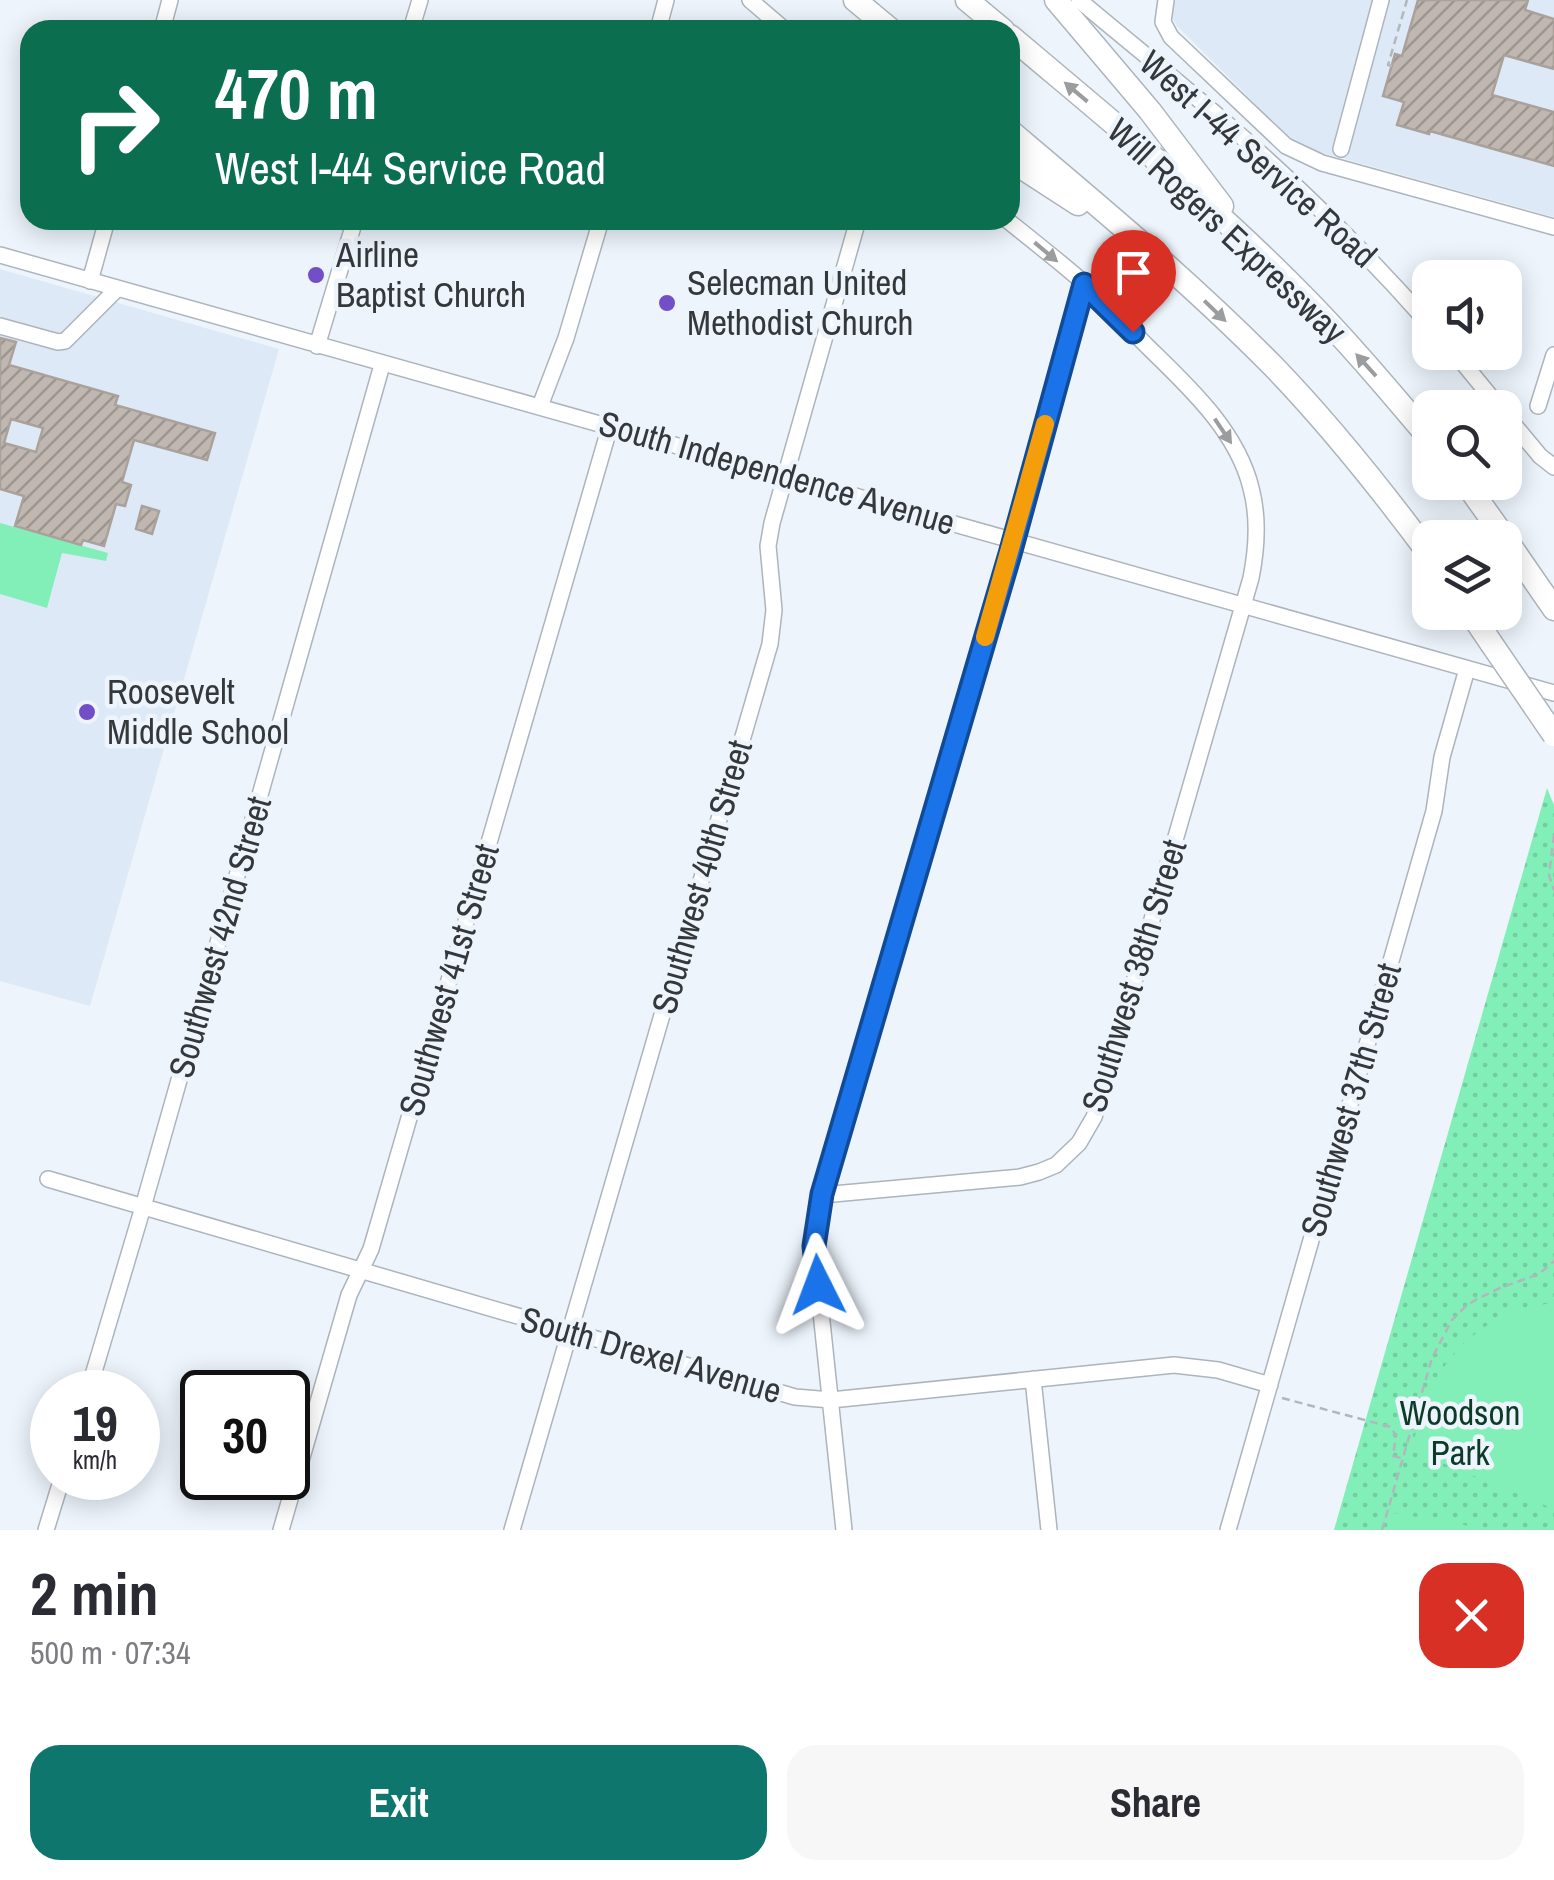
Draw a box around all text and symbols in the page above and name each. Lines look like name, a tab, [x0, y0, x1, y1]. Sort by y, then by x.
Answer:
street label: West I-44 Service Road	[1130, 39, 1387, 278]
text: 470 m	[215, 47, 378, 141]
icon: right	[50, 60, 180, 190]
one-way arrow	[1063, 81, 1088, 103]
street label: Will Rogers Expressway	[1098, 107, 1358, 354]
text: West I-44 Service Road	[215, 137, 606, 198]
pin	[1091, 230, 1176, 333]
place label: Airline Baptist Church	[335, 231, 526, 318]
one-way arrow	[1033, 241, 1058, 262]
icon: arrive	[1106, 245, 1161, 300]
place label: Selecman United Methodist Church	[687, 259, 914, 346]
map controls	[1412, 260, 1522, 630]
button: sound	[1412, 260, 1522, 370]
marker: Airline Baptist Church	[305, 264, 327, 286]
marker: Selecman United Methodist Church	[656, 292, 678, 314]
one-way arrow	[1202, 299, 1226, 322]
one-way arrow	[1356, 353, 1378, 378]
button: search	[1412, 390, 1522, 500]
street label: South Independence Avenue	[594, 399, 961, 546]
one-way arrow	[1213, 417, 1232, 444]
button: layers	[1412, 520, 1522, 630]
place label: Roosevelt Middle School	[107, 668, 289, 755]
marker: Roosevelt Middle School	[76, 701, 98, 723]
street label: Southwest 40th Street	[640, 735, 763, 1019]
street label: Southwest 42nd Street	[157, 791, 282, 1083]
street label: Southwest 38th Street	[1070, 834, 1197, 1118]
street label: Southwest 41st Street	[387, 838, 510, 1121]
street label: Southwest 37th Street	[1289, 958, 1412, 1242]
position arrow	[766, 1233, 870, 1337]
street label: South Drexel Avenue	[515, 1295, 787, 1414]
speed limit sign: 30	[180, 1370, 310, 1500]
text: 19	[72, 1389, 118, 1457]
park label: Woodson Park	[1400, 1389, 1520, 1476]
text: km/h	[73, 1443, 117, 1477]
text: 2 min	[30, 1553, 159, 1634]
button: close	[1419, 1563, 1524, 1668]
text: 500 m · 07:34	[30, 1631, 190, 1674]
button: Exit	[30, 1745, 767, 1860]
button: Share	[787, 1745, 1524, 1860]

